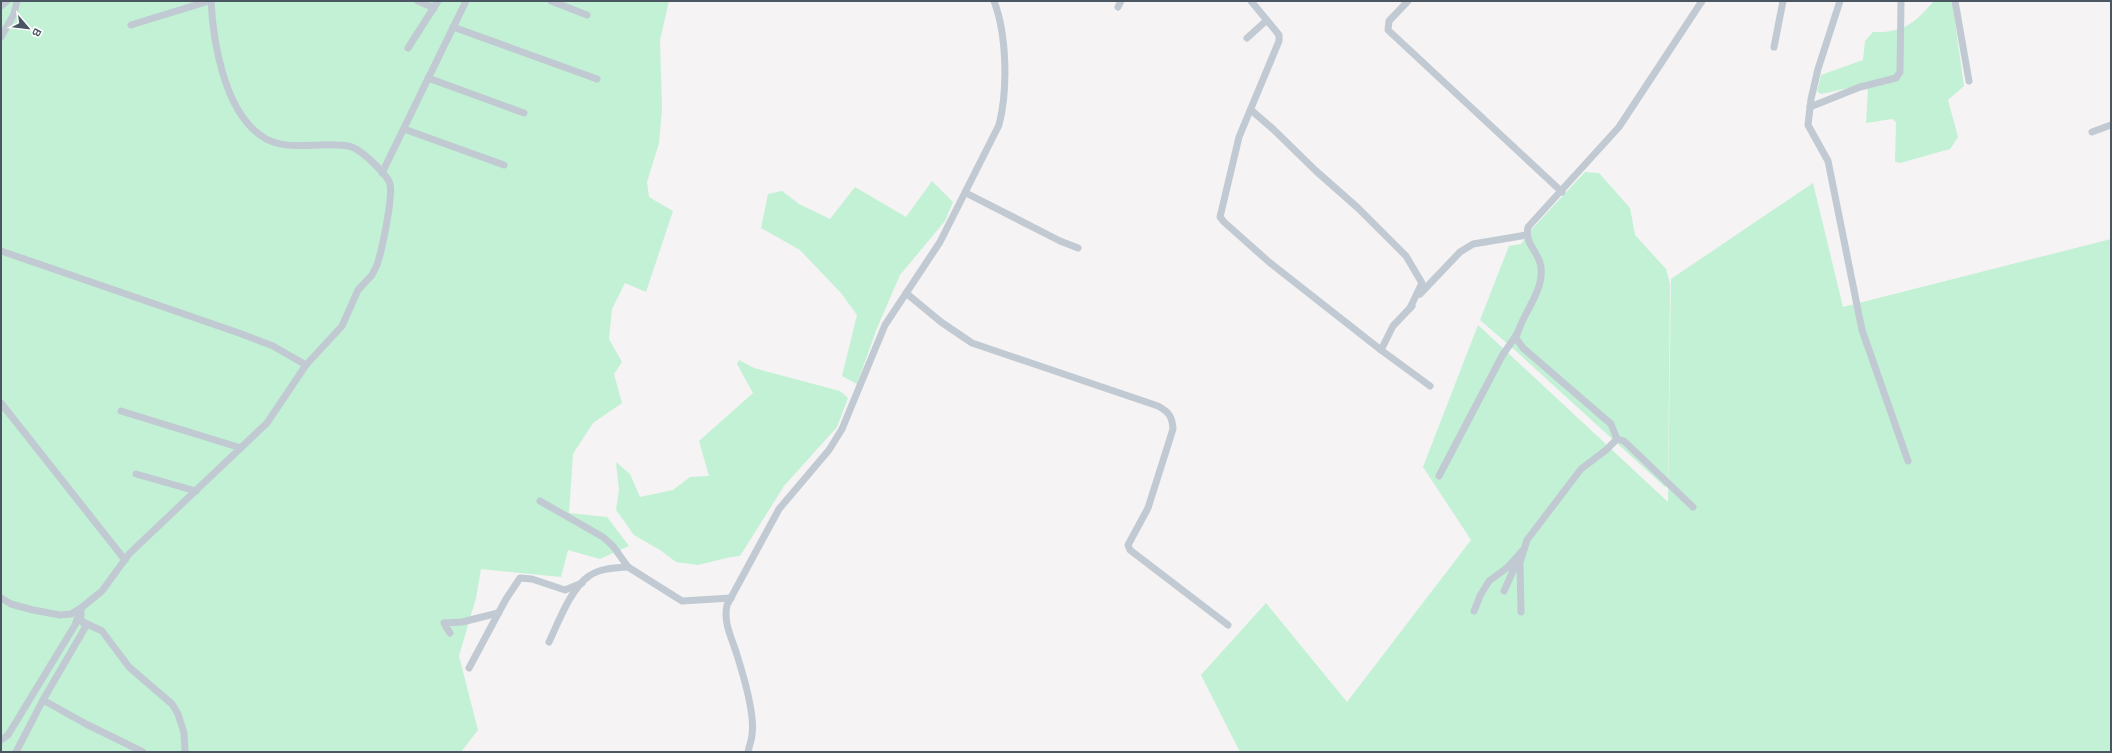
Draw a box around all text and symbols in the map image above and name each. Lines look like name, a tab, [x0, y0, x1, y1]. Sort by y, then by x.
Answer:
north arrow	[8, 8, 48, 48]
text: B	[30, 26, 44, 39]

